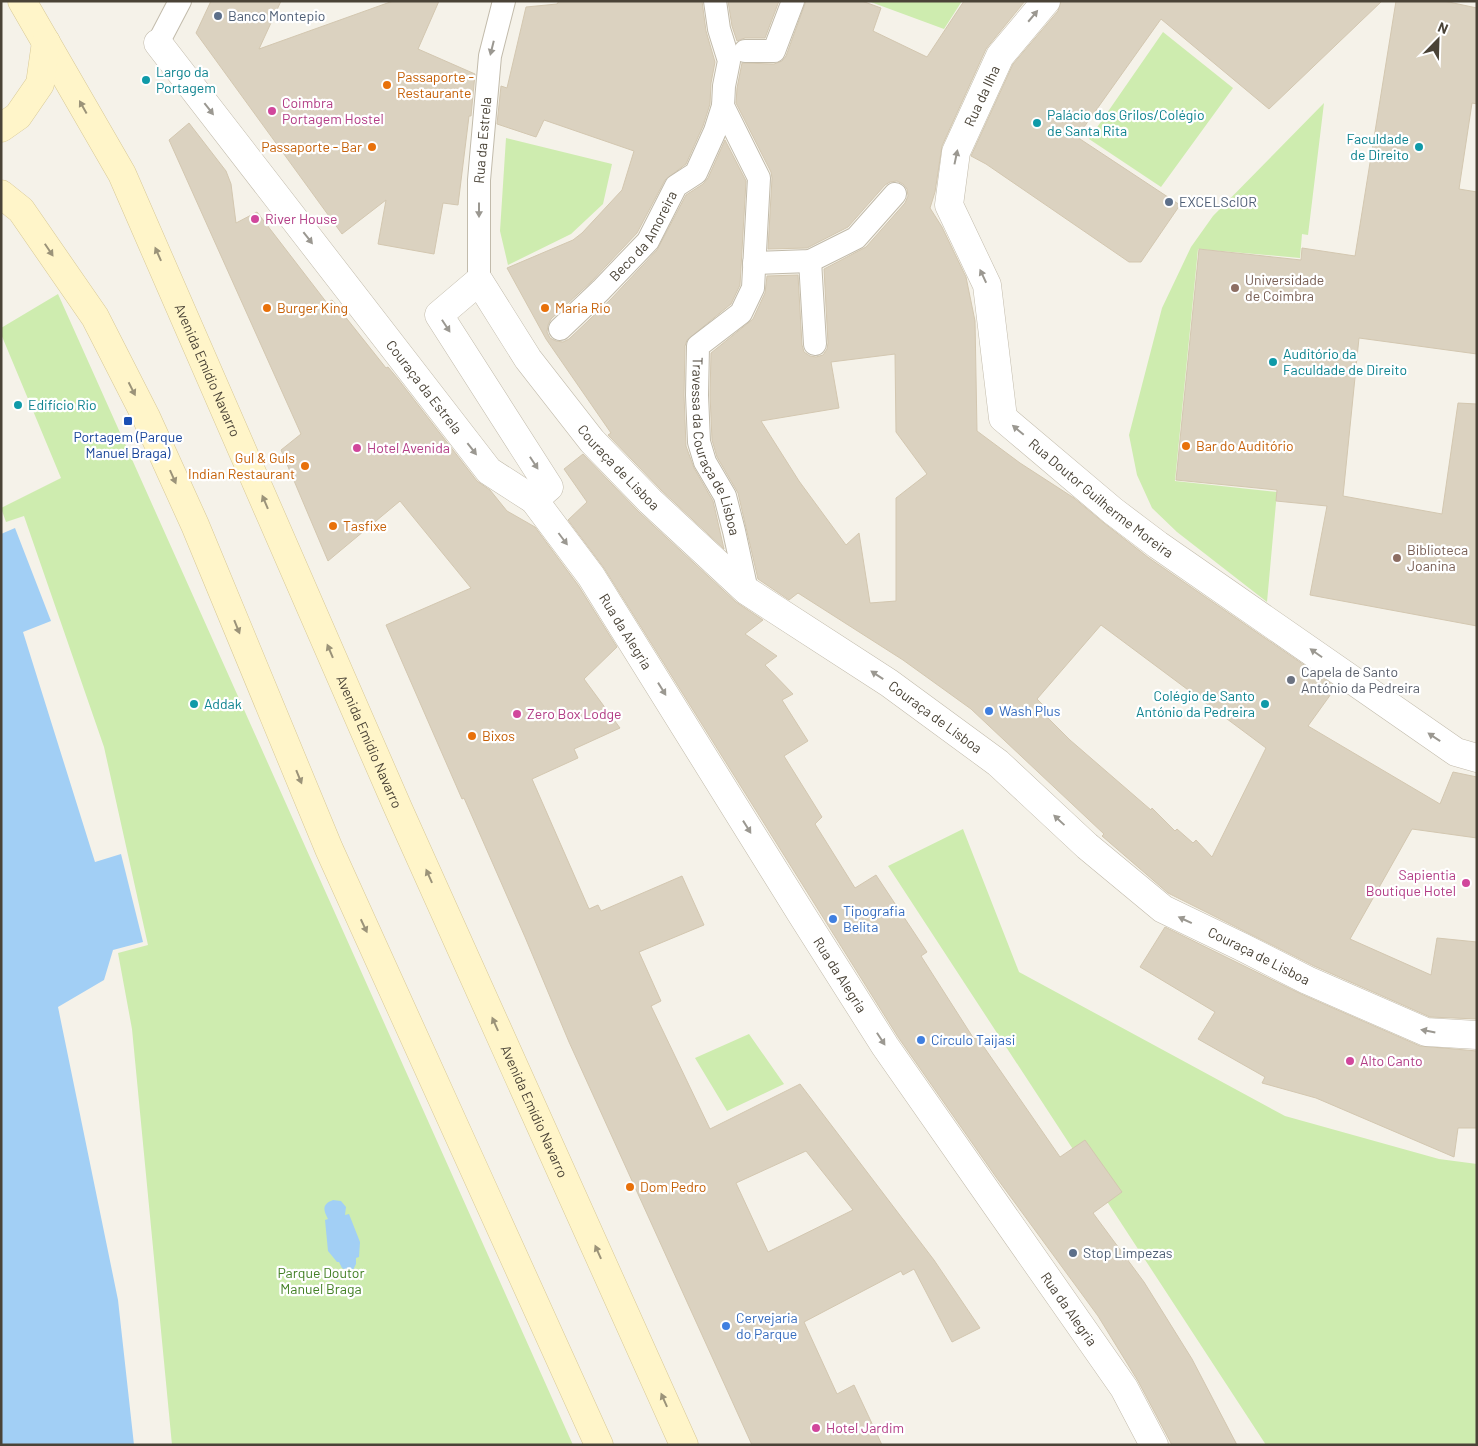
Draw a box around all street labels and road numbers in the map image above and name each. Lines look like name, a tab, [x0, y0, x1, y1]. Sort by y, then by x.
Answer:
street label: Rua da Ilha	[960, 63, 1003, 129]
street label: Rua da Estrela	[470, 96, 494, 184]
street label: Beco da Amoreira	[605, 188, 680, 284]
street label: Avenida Emídio Navarro	[172, 301, 244, 439]
street label: Couraça da Estrela	[383, 337, 466, 437]
street label: Travessa da Couraça de Lisboa	[689, 357, 744, 537]
street label: Couraça de Lisboa	[574, 421, 663, 513]
street label: Rua Doutor Guilherme Moreira	[1025, 435, 1177, 561]
street label: Rua da Alegria	[596, 590, 656, 672]
street label: Avenida Emídio Navarro	[333, 672, 406, 811]
street label: Couraça de Lisboa	[886, 677, 986, 756]
street label: Couraça de Lisboa	[1205, 923, 1313, 988]
street label: Rua da Alegria	[810, 934, 871, 1016]
street label: Avenida Emídio Navarro	[498, 1042, 572, 1180]
street label: Rua da Alegria	[1038, 1269, 1101, 1349]

